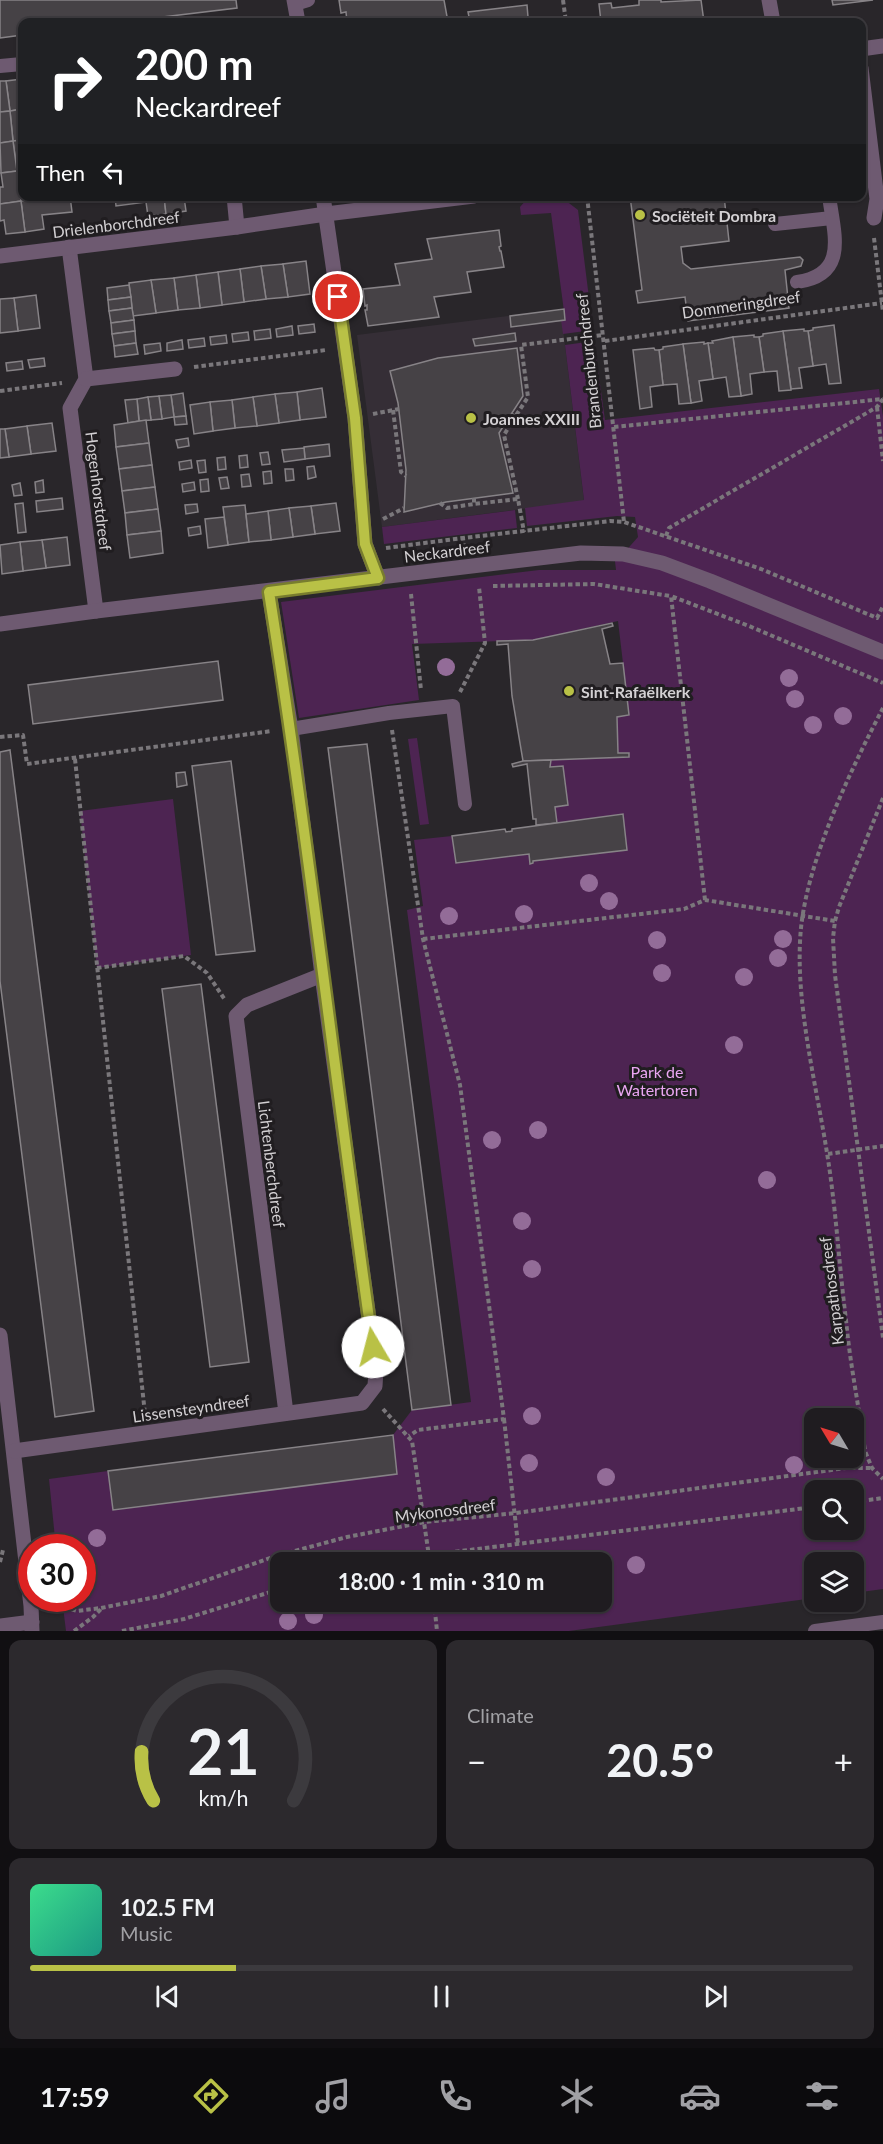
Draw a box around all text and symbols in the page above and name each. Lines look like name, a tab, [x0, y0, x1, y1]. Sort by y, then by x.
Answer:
text: 200 m	[135, 39, 253, 89]
icon: right	[36, 42, 114, 120]
text: Neckardreef	[135, 90, 281, 123]
icon: left	[97, 156, 130, 189]
text: Then	[36, 159, 85, 186]
place label: Sociëteit Dombra	[652, 206, 776, 225]
street label: Drielenborchdreef	[51, 207, 181, 241]
marker: Sociëteit Dombra	[633, 208, 647, 222]
pin	[312, 271, 363, 322]
icon: arrive	[321, 280, 354, 313]
street label: Dommeringdreef	[680, 286, 802, 322]
street label: Brandenburchdreef	[571, 292, 605, 430]
place label: Joannes XXIII	[483, 409, 580, 428]
marker: Joannes XXIII	[464, 411, 478, 425]
street label: Hogenhorstdreef	[82, 430, 116, 552]
street label: Neckardreef	[403, 536, 491, 566]
place label: Sint-Rafaëlkerk	[581, 682, 691, 701]
marker: Sint-Rafaëlkerk	[562, 684, 576, 698]
park label: Park de Watertoren	[616, 1062, 698, 1099]
street label: Lichtenberchdreef	[255, 1099, 289, 1229]
street label: Karpathosdreef	[815, 1236, 847, 1346]
position arrow	[341, 1315, 405, 1379]
street label: Lissensteyndreef	[131, 1390, 251, 1426]
north arrow	[804, 1408, 864, 1468]
map controls	[804, 1408, 864, 1612]
button: search	[804, 1480, 864, 1540]
street label: Mykonosdreef	[393, 1494, 497, 1526]
speed limit sign: 30	[18, 1534, 96, 1612]
button: layers	[804, 1552, 864, 1612]
text: 18:00 · 1 min · 310 m	[338, 1568, 544, 1595]
text: Climate	[467, 1703, 534, 1727]
text: 21	[187, 1713, 259, 1788]
text: 20.5°	[606, 1733, 714, 1787]
text: −	[467, 1741, 486, 1781]
text: +	[834, 1741, 853, 1781]
text: km/h	[198, 1786, 248, 1812]
text: 102.5 FM	[120, 1894, 215, 1921]
text: Music	[120, 1921, 173, 1945]
icon: previous	[151, 1980, 184, 2013]
icon: pause	[425, 1980, 458, 2013]
icon: next	[699, 1980, 732, 2013]
icon: directions	[190, 2075, 232, 2117]
icon: music	[312, 2075, 354, 2117]
icon: phone	[434, 2075, 476, 2117]
icon: climate	[556, 2075, 598, 2117]
icon: car	[679, 2075, 721, 2117]
icon: filters	[801, 2075, 843, 2117]
text: 17:59	[40, 2080, 110, 2113]

